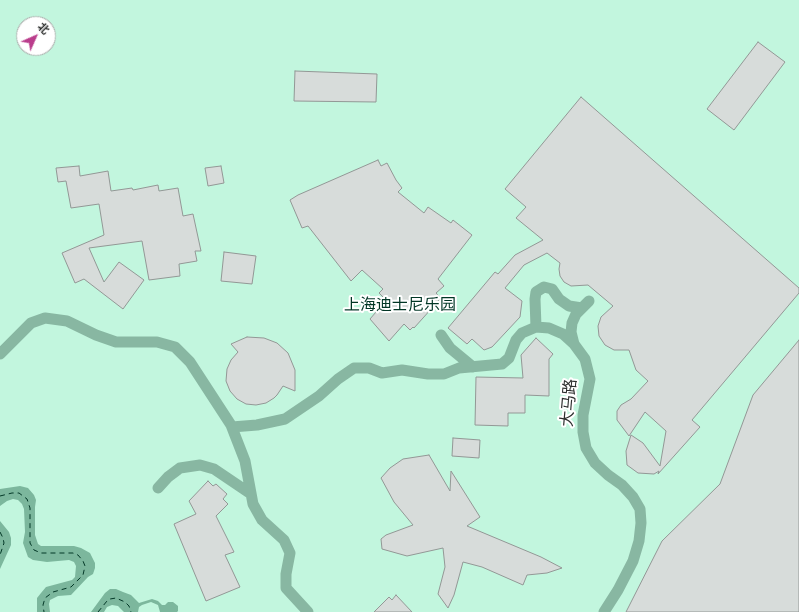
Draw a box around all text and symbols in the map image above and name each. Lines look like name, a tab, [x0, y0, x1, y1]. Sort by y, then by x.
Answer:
north arrow	[16, 16, 56, 56]
text: 北	[34, 19, 53, 38]
park label: 上海迪士尼乐园	[344, 296, 456, 316]
street label: 大马路	[558, 378, 582, 428]

